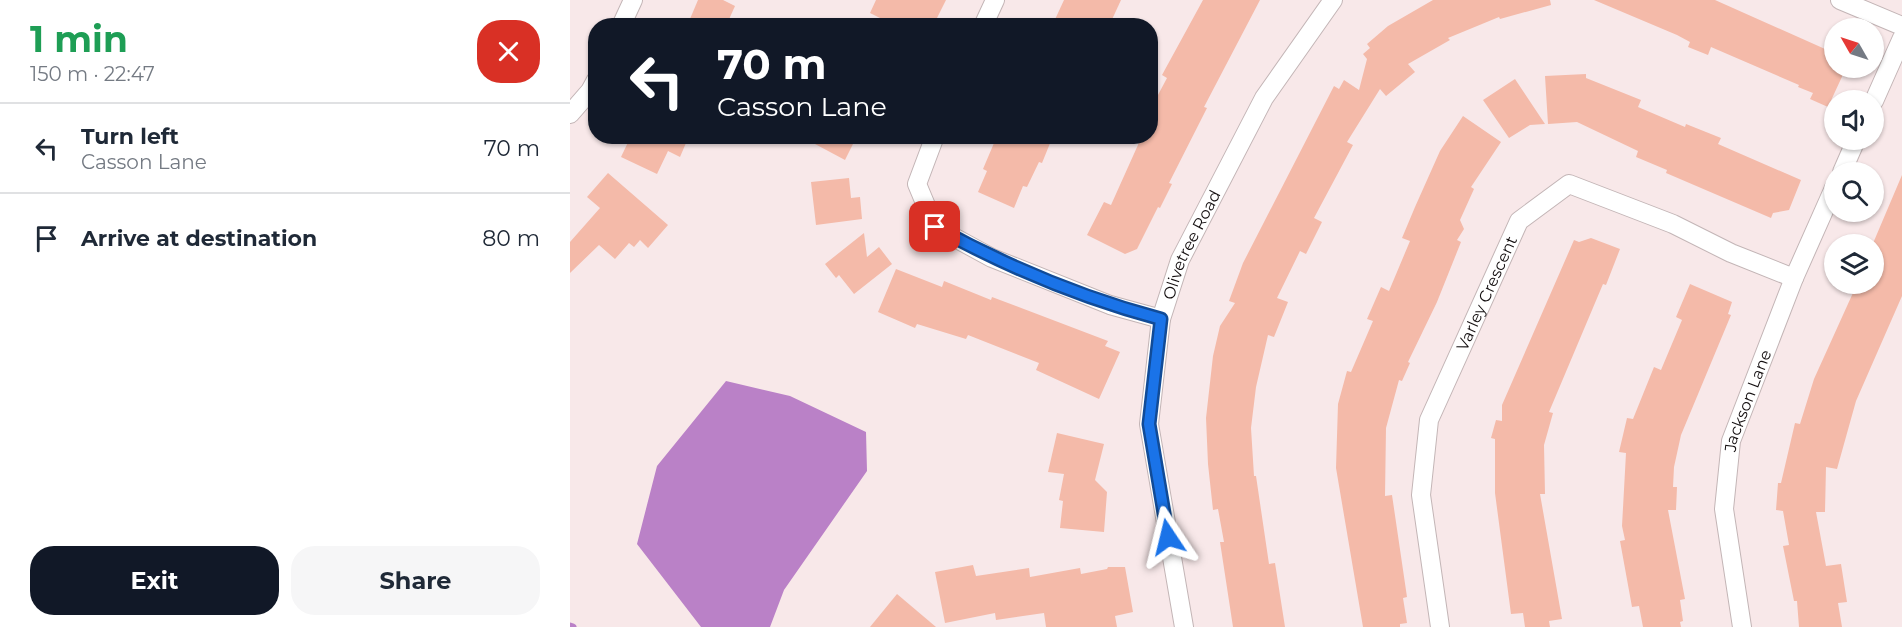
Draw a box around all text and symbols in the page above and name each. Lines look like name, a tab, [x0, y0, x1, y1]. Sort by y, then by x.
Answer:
text: 1 min	[30, 17, 128, 61]
north arrow	[1824, 18, 1884, 78]
map controls	[1824, 18, 1884, 294]
button: close	[477, 20, 540, 83]
text: 70 m	[717, 38, 827, 90]
icon: left	[618, 42, 696, 120]
text: 150 m · 22:47	[30, 62, 155, 86]
text: Casson Lane	[717, 90, 887, 123]
button: sound	[1824, 90, 1884, 150]
text: Turn left	[81, 123, 179, 150]
icon: left	[30, 132, 63, 165]
text: 70 m	[484, 135, 540, 162]
text: Casson Lane	[81, 150, 207, 174]
button: search	[1824, 162, 1884, 222]
street label: Olivetree Road	[1159, 187, 1225, 302]
pin	[909, 201, 960, 252]
icon: arrive	[918, 210, 951, 243]
icon: arrive	[30, 222, 63, 255]
text: Arrive at destination	[81, 225, 317, 252]
text: 80 m	[482, 225, 540, 252]
street label: Varley Crescent	[1453, 233, 1521, 354]
button: layers	[1824, 234, 1884, 294]
street label: Jackson Lane	[1721, 347, 1775, 454]
position arrow	[1136, 505, 1200, 569]
button: Exit	[30, 546, 279, 615]
button: Share	[291, 546, 540, 615]

